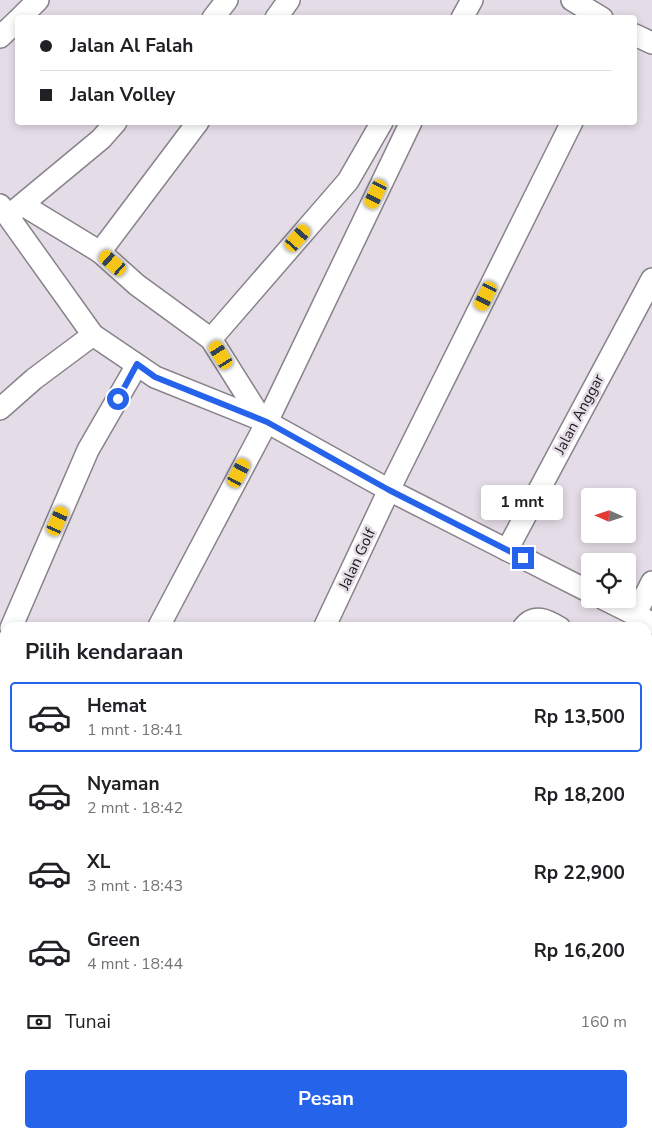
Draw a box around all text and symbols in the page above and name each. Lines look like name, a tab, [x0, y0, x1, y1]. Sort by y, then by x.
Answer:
text: Jalan Al Falah	[70, 33, 193, 59]
text: Jalan Volley	[70, 82, 175, 108]
car	[362, 177, 389, 211]
car	[282, 222, 313, 254]
car	[96, 247, 129, 279]
car	[472, 279, 499, 313]
car	[206, 338, 235, 372]
street label: Jalan Anggar	[549, 370, 609, 458]
route start	[107, 388, 129, 410]
car	[225, 456, 252, 490]
callout: 1 mnt	[482, 486, 564, 520]
north arrow	[581, 488, 636, 542]
map controls	[581, 488, 636, 608]
text: 1 mnt	[500, 491, 544, 513]
car	[45, 504, 70, 538]
street label: Jalan Golf	[334, 524, 380, 594]
route end	[512, 547, 534, 569]
button: locate	[581, 553, 636, 608]
text: Pilih kendaraan	[25, 637, 183, 667]
text: Hemat	[87, 693, 146, 719]
icon: car	[27, 695, 72, 740]
text: Rp 13,500	[534, 704, 625, 730]
text: 1 mnt · 18:41	[87, 719, 183, 741]
text: Nyaman	[87, 771, 160, 797]
icon: car	[27, 773, 72, 818]
text: Rp 18,200	[534, 782, 625, 808]
text: 2 mnt · 18:42	[87, 797, 183, 819]
text: XL	[87, 849, 110, 875]
icon: car	[27, 851, 72, 896]
text: Rp 22,900	[534, 860, 625, 886]
text: 3 mnt · 18:43	[87, 875, 183, 897]
text: Green	[87, 927, 140, 953]
icon: car	[27, 929, 72, 974]
text: Rp 16,200	[534, 938, 625, 964]
text: 4 mnt · 18:44	[87, 953, 183, 975]
icon: cash	[25, 1008, 53, 1036]
text: Tunai	[65, 1009, 111, 1035]
text: 160 m	[580, 1011, 627, 1033]
button: Pesan	[25, 1070, 627, 1128]

